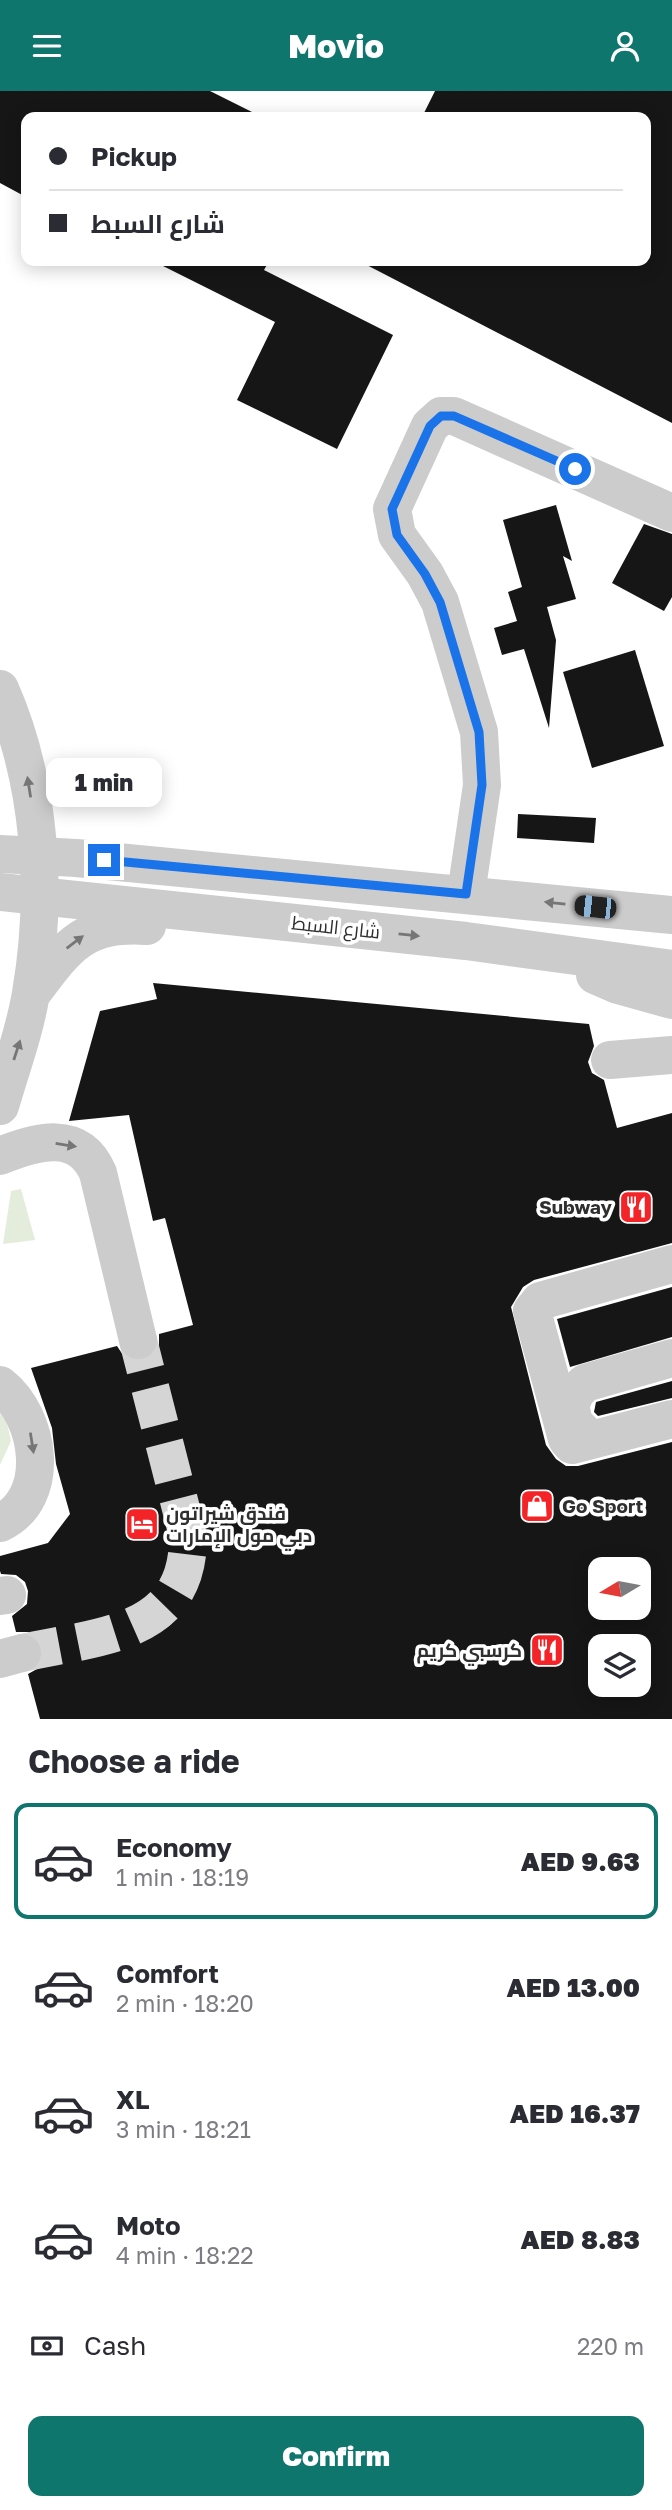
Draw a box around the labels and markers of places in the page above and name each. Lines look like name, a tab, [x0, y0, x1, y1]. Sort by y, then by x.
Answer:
restaurant icon: Subway	[617, 1188, 655, 1226]
place label: Subway	[539, 1195, 613, 1218]
shop icon: Go Sport	[518, 1487, 556, 1525]
place label: Go Sport	[562, 1494, 644, 1517]
place label: فندق شيراتون دبي مول الإمارات	[166, 1501, 312, 1551]
hotel icon: فندق شيراتون دبي مول الإمارات	[123, 1505, 161, 1543]
restaurant icon: كرسبي كريم	[528, 1631, 566, 1669]
place label: كرسبي كريم	[417, 1638, 522, 1666]

